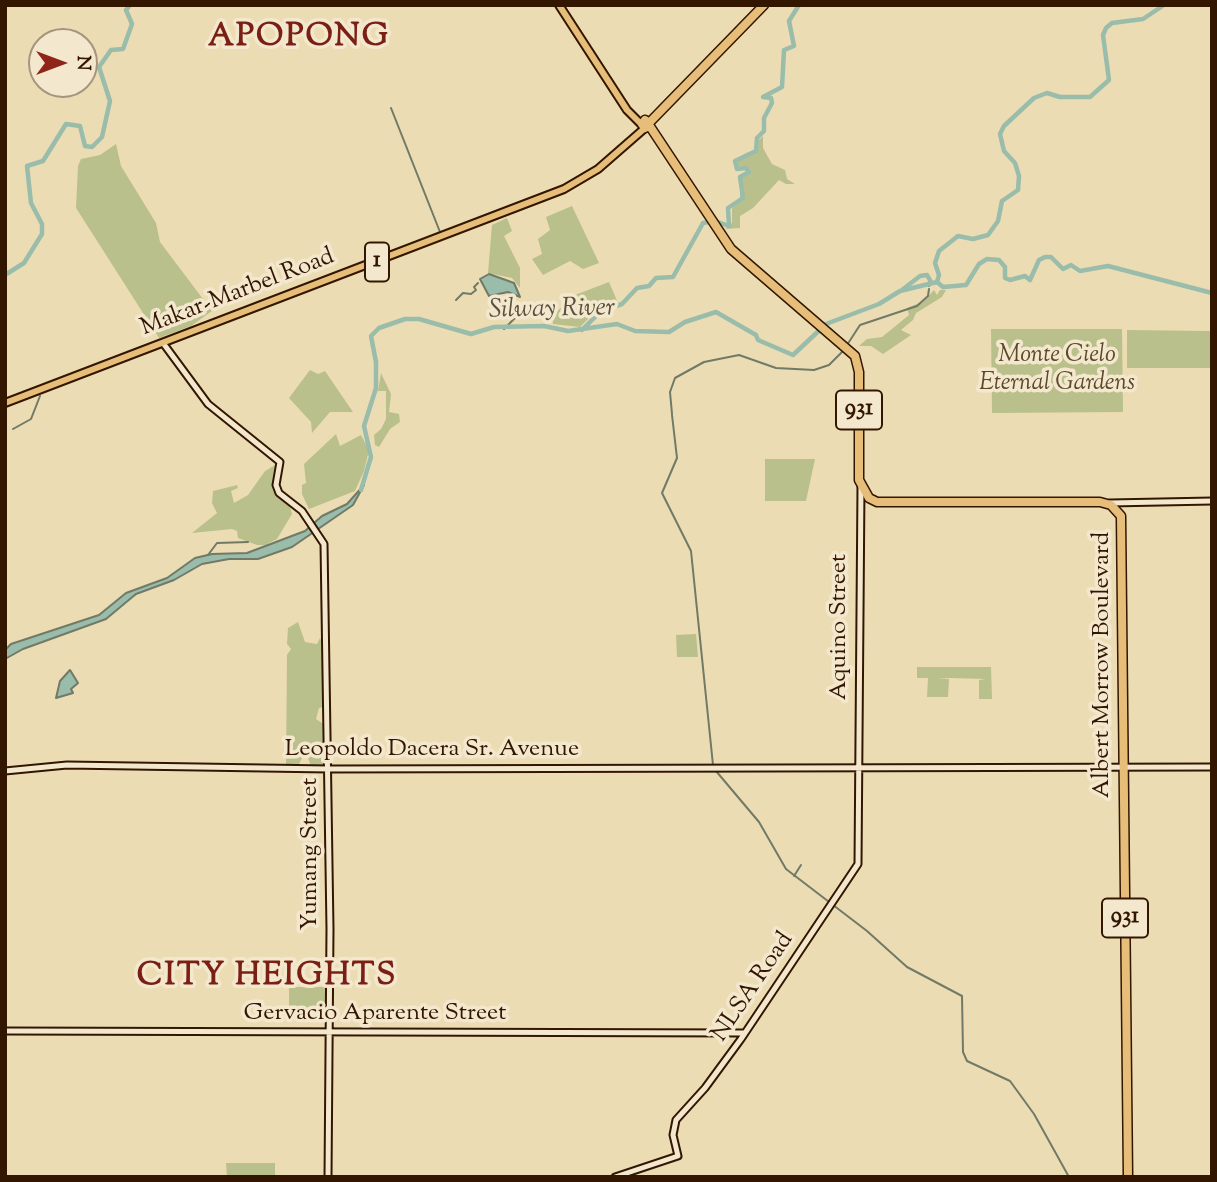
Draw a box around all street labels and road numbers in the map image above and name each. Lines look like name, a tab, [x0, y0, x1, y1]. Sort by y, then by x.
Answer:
road number: 1	[365, 243, 389, 282]
street label: Makar-Marbel Road	[137, 244, 339, 344]
road number: 931	[836, 390, 882, 430]
street label: Albert Morrow Boulevard	[1090, 532, 1118, 798]
street label: Aquino Street	[827, 554, 855, 700]
street label: Leopoldo Dacera Sr. Avenue	[285, 737, 579, 765]
street label: Yumang Street	[298, 778, 326, 930]
road number: 931	[1102, 898, 1148, 937]
street label: NLSA Road	[707, 928, 801, 1048]
street label: Gervacio Aparente Street	[244, 1001, 506, 1029]

